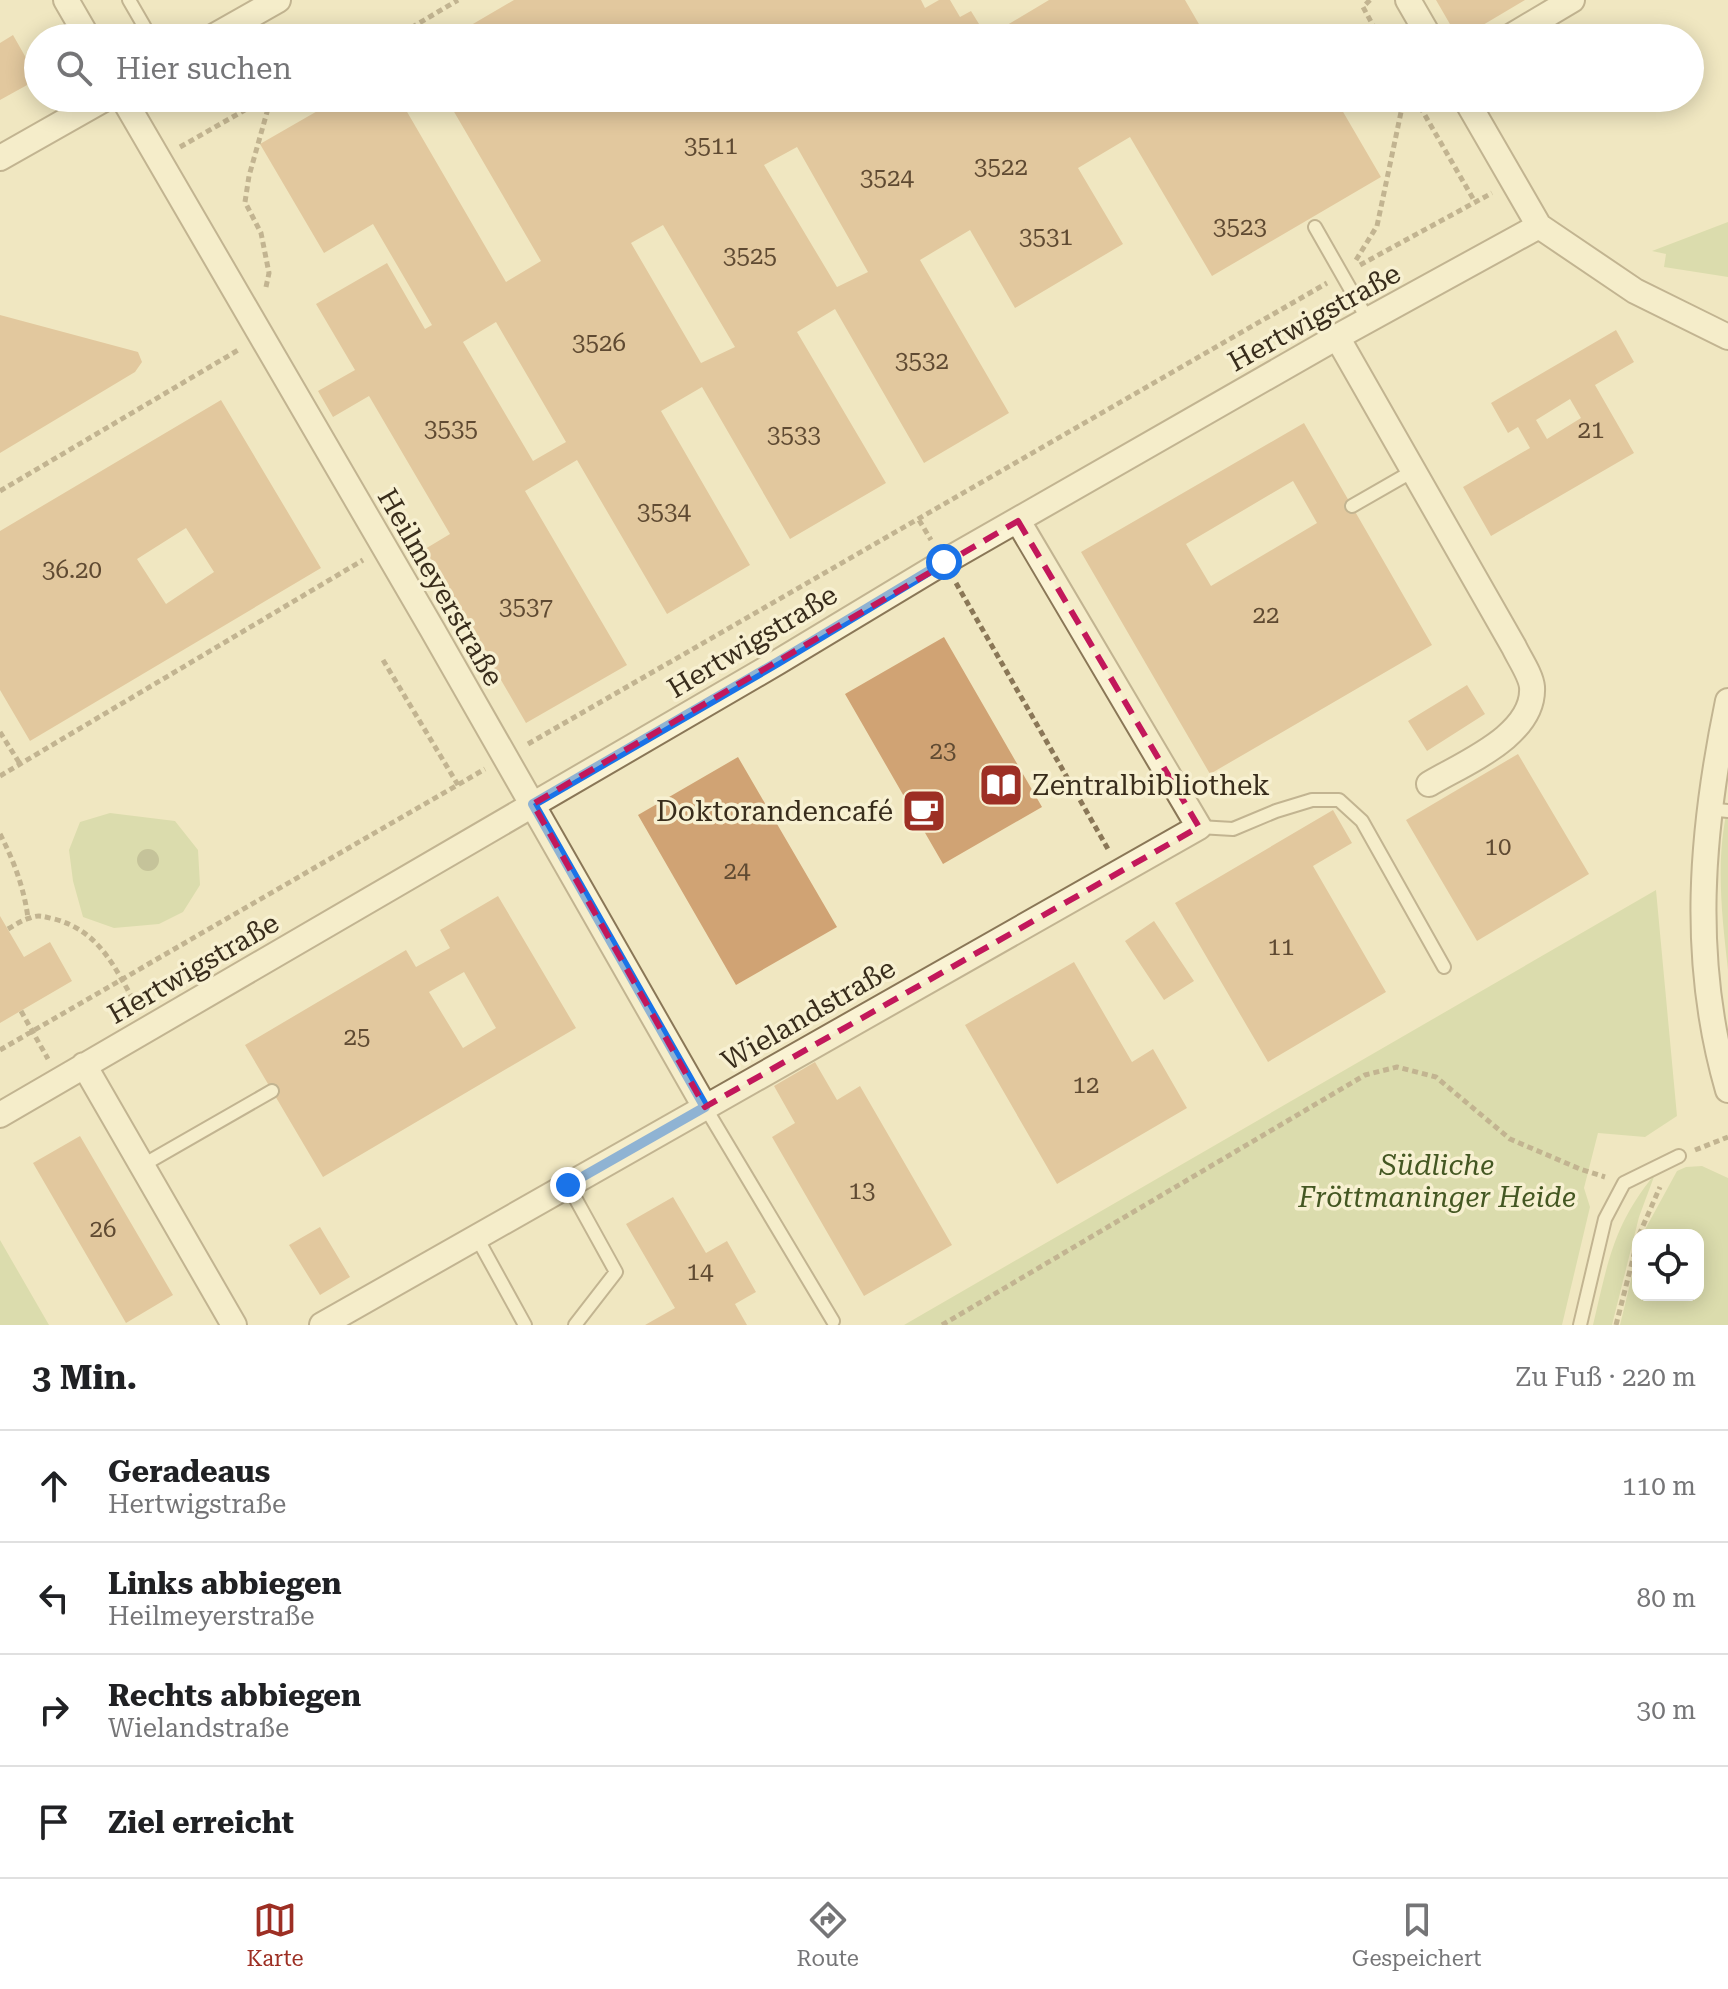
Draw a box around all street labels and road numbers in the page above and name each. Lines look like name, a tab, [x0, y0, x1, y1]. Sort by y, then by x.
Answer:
street label: Hertwigstraße	[1222, 256, 1406, 378]
street label: Heilmeyerstraße	[371, 483, 510, 692]
street label: Hertwigstraße	[662, 578, 843, 705]
street label: Hertwigstraße	[102, 906, 285, 1031]
street label: Wielandstraße	[715, 951, 901, 1078]

